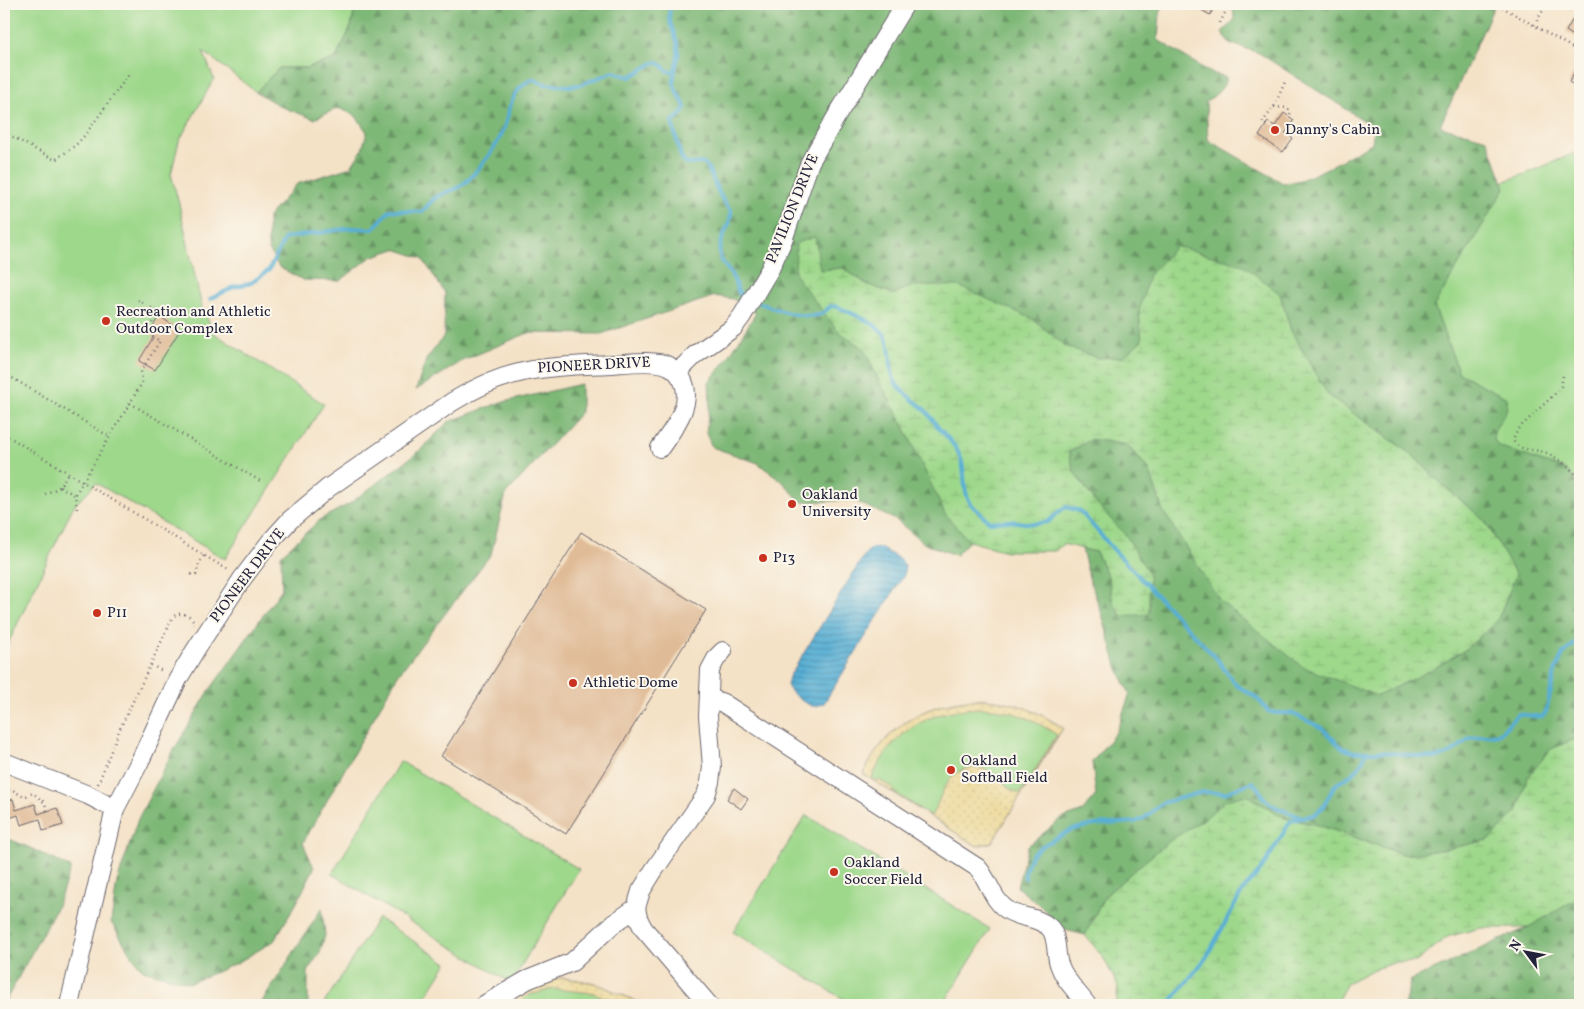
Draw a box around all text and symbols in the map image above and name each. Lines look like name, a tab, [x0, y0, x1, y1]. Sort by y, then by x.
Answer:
place label: Danny's Cabin	[1285, 120, 1380, 141]
marker: Danny's Cabin	[1269, 124, 1281, 136]
street label: PAVILION DRIVE	[761, 151, 825, 267]
place label: Recreation and Athletic Outdoor Complex	[116, 302, 271, 340]
marker: Recreation and Athletic Outdoor Complex	[100, 315, 112, 327]
street label: PIONEER DRIVE	[537, 353, 651, 379]
place label: Oakland University	[802, 485, 871, 523]
marker: Oakland University	[786, 498, 798, 510]
street label: PIONEER DRIVE	[206, 524, 290, 628]
place label: P13	[773, 548, 795, 569]
marker: P13	[757, 552, 769, 564]
place label: P11	[107, 603, 127, 624]
marker: P11	[91, 607, 103, 619]
place label: Athletic Dome	[583, 673, 678, 694]
marker: Athletic Dome	[567, 677, 579, 689]
place label: Oakland Softball Field	[961, 751, 1048, 789]
marker: Oakland Softball Field	[945, 764, 957, 776]
place label: Oakland Soccer Field	[844, 853, 923, 891]
marker: Oakland Soccer Field	[828, 866, 840, 878]
north arrow	[1502, 926, 1552, 976]
text: N	[1505, 937, 1527, 955]

